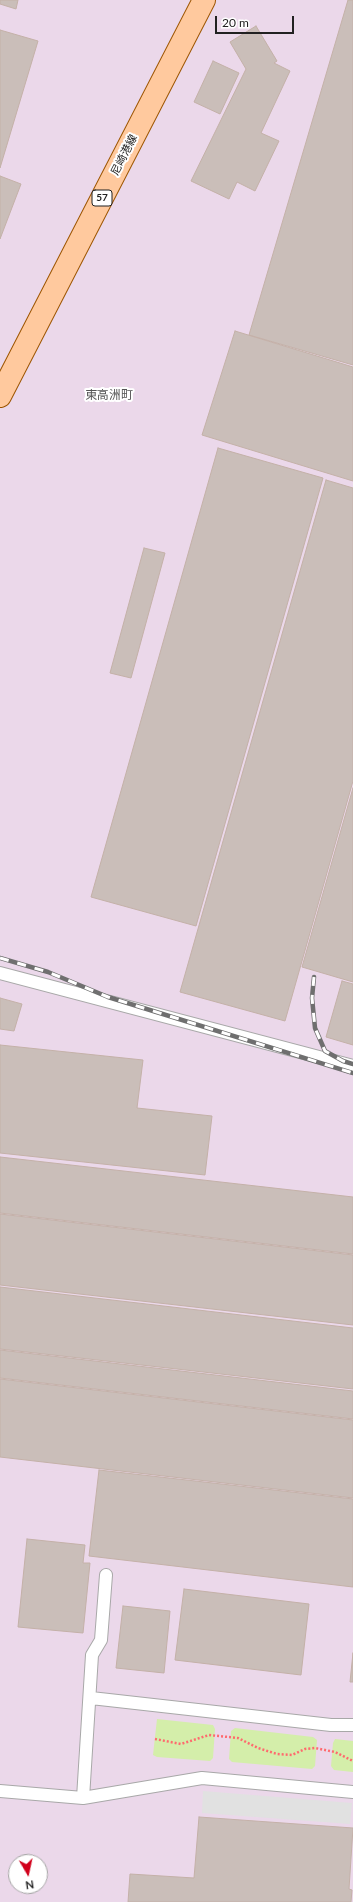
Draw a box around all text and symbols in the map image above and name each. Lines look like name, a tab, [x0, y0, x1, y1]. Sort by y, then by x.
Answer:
scale bar	[217, 8, 296, 34]
text: 20 m	[222, 15, 249, 30]
street label: 尼崎港線	[108, 132, 140, 178]
road number: 57	[92, 190, 112, 206]
district label: 東高洲町	[85, 388, 133, 402]
north arrow	[8, 1854, 48, 1894]
text: N	[25, 1878, 35, 1892]

